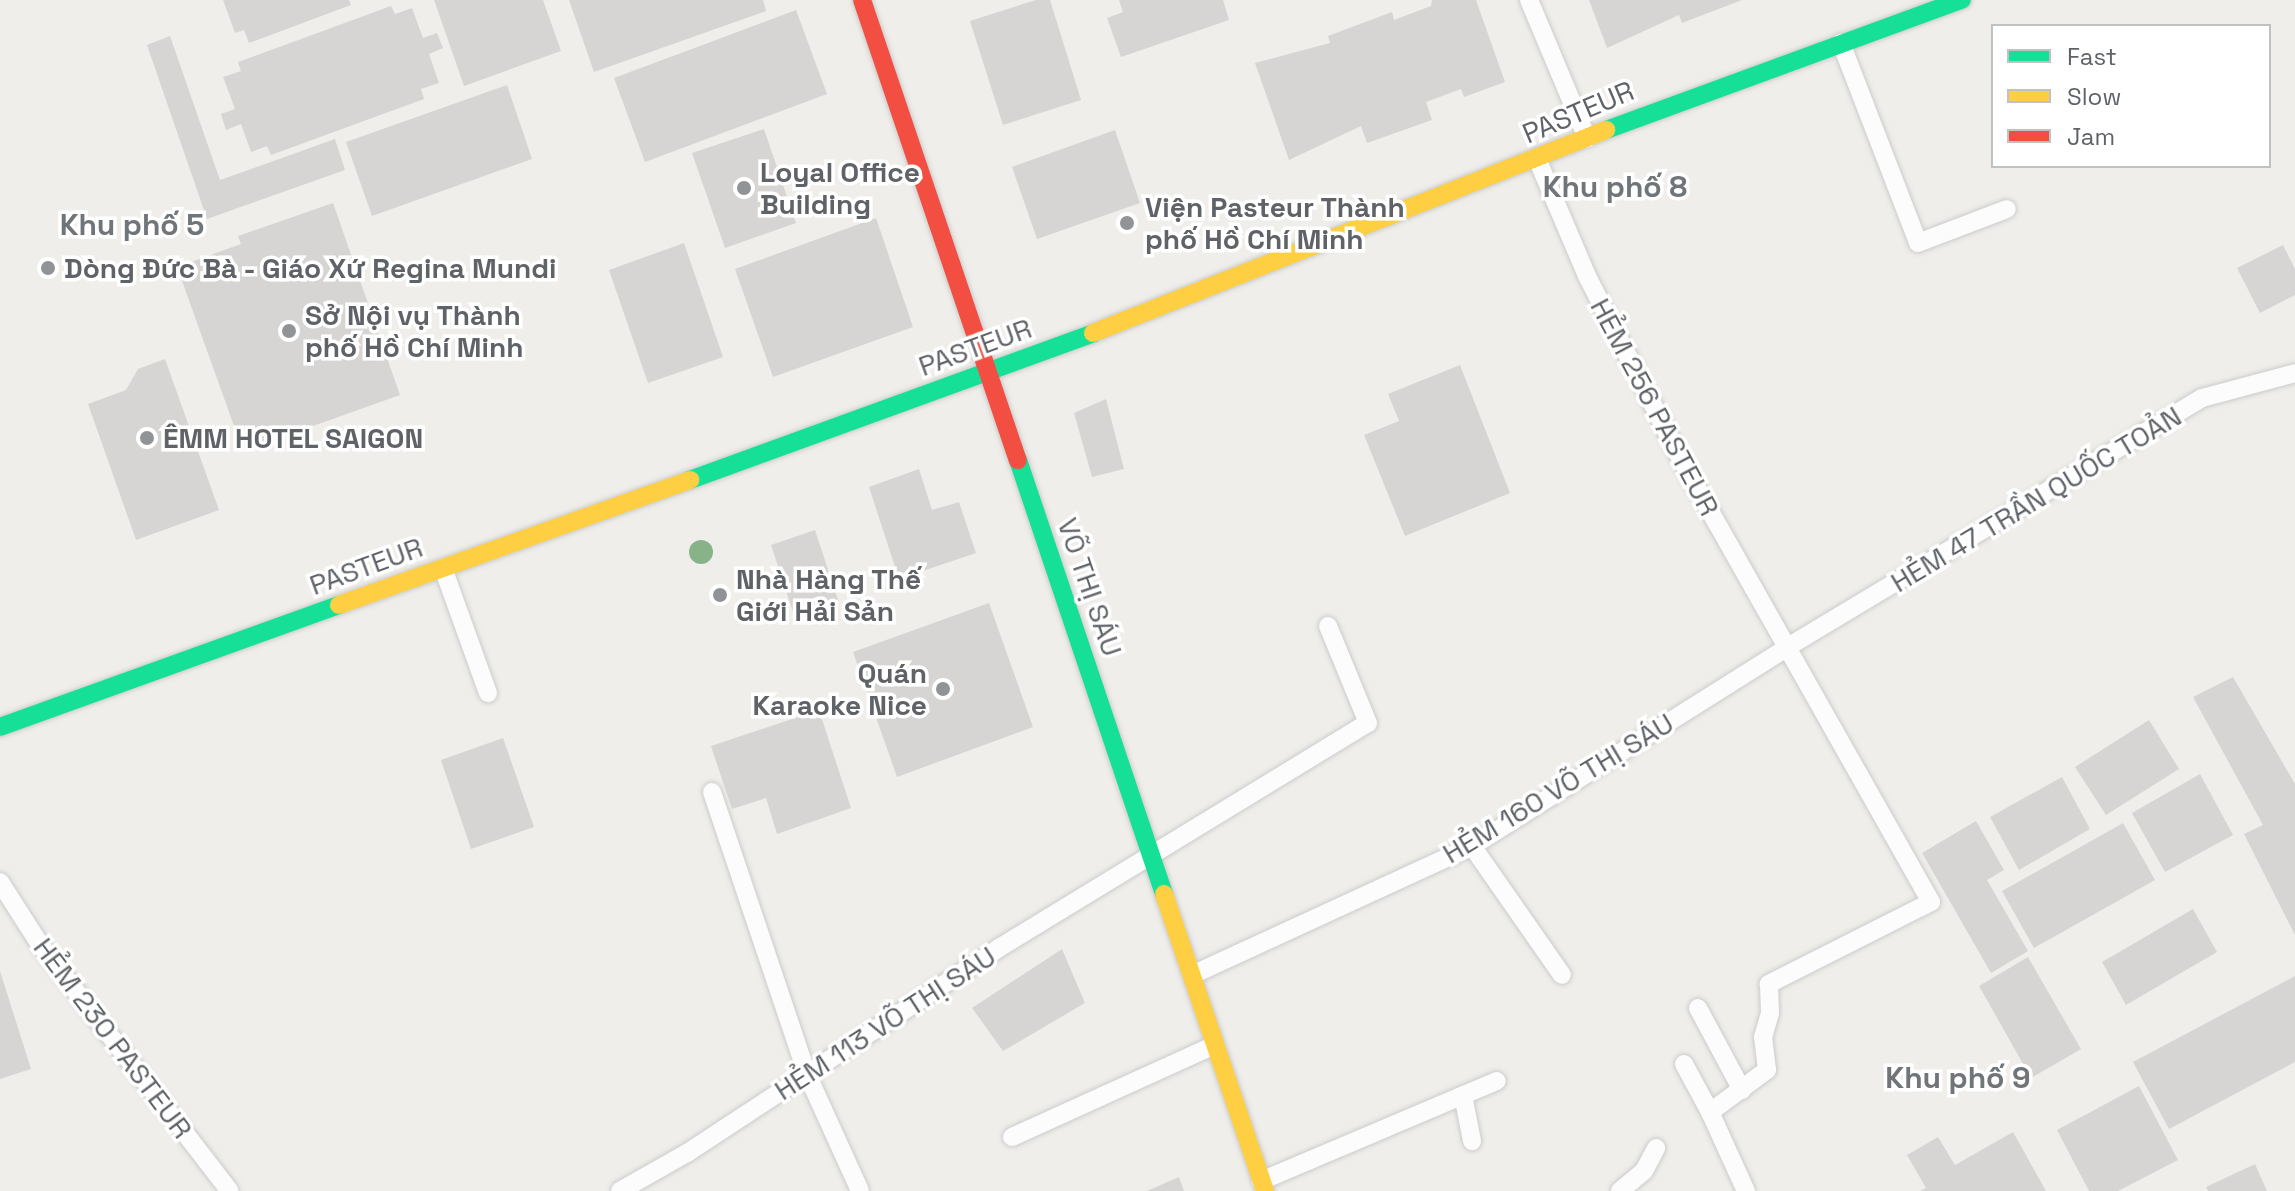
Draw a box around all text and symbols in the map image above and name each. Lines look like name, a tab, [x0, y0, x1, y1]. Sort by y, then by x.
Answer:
legend	[1991, 24, 2271, 168]
text: Fast	[2067, 41, 2117, 72]
street label: PASTEUR	[1517, 74, 1639, 150]
text: Slow	[2067, 81, 2121, 112]
text: Jam	[2067, 121, 2115, 152]
place label: Loyal Office Building	[760, 155, 920, 221]
district label: Khu phố 8	[1543, 169, 1687, 205]
marker: Loyal Office Building	[735, 179, 753, 197]
place label: Viện Pasteur Thành phố Hồ Chí Minh	[1145, 190, 1406, 256]
district label: Khu phố 5	[60, 207, 204, 243]
marker: Viện Pasteur Thành phố Hồ Chí Minh	[1116, 212, 1138, 234]
place label: Dòng Đức Bà - Giáo Xứ Regina Mundi	[64, 251, 558, 285]
marker: Dòng Đức Bà - Giáo Xứ Regina Mundi	[39, 259, 57, 277]
street label: HẺM 256 PASTEUR	[1584, 293, 1726, 521]
place label: Sở Nội vụ Thành phố Hồ Chí Minh	[305, 298, 523, 364]
street label: PASTEUR	[914, 311, 1036, 383]
marker: Sở Nội vụ Thành phố Hồ Chí Minh	[280, 322, 298, 340]
street label: HẺM 47 TRẦN QUỐC TOẢN	[1884, 399, 2188, 599]
place label: ÊMM HOTEL SAIGON	[163, 421, 424, 455]
marker: ÊMM HOTEL SAIGON	[138, 429, 156, 447]
street label: VÕ THỊ SÁU	[1051, 513, 1129, 661]
street label: PASTEUR	[305, 530, 427, 602]
place label: Nhà Hàng Thế Giới Hải Sản	[736, 562, 922, 628]
marker: Nhà Hàng Thế Giới Hải Sản	[711, 586, 729, 604]
place label: Quán Karaoke Nice	[753, 656, 927, 722]
marker: Quán Karaoke Nice	[934, 680, 952, 698]
street label: HẺM 160 VÕ THỊ SÁU	[1436, 706, 1680, 870]
street label: HẺM 230 PASTEUR	[27, 931, 199, 1145]
street label: HẺM 113 VÕ THỊ SÁU	[768, 939, 1002, 1107]
district label: Khu phố 9	[1885, 1060, 2031, 1096]

